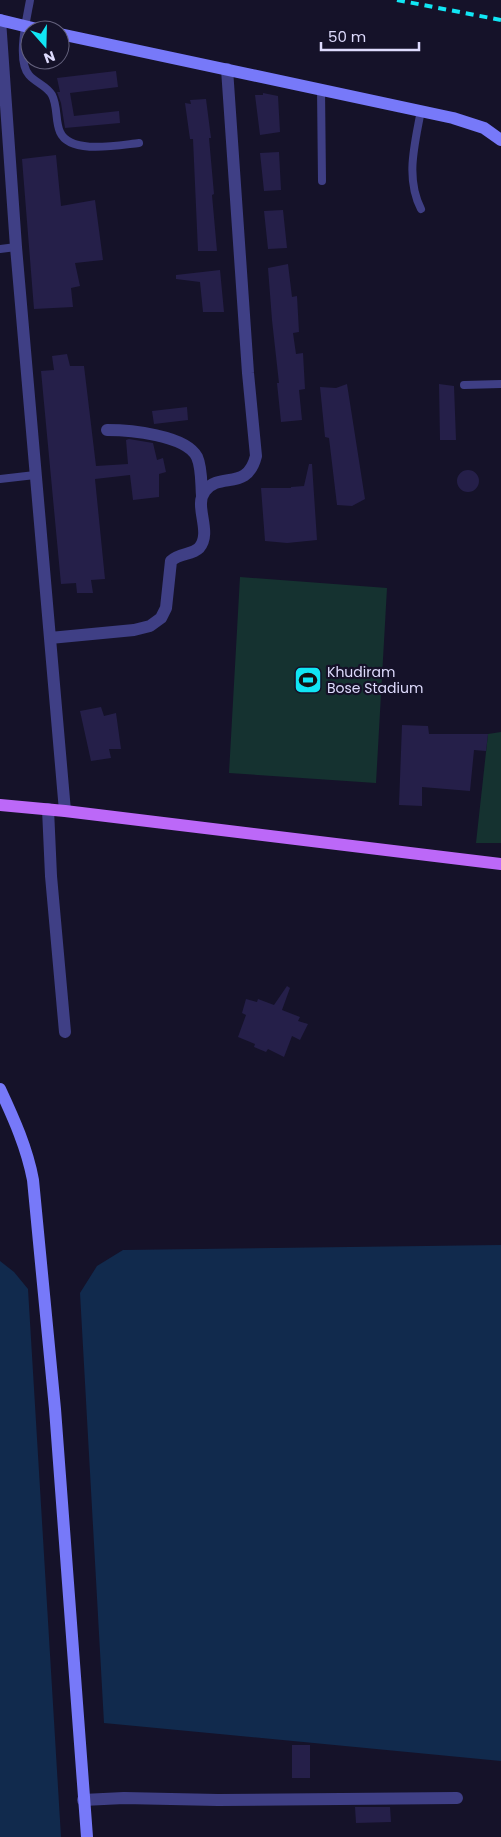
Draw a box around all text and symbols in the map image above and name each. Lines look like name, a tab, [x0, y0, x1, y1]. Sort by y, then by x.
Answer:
north arrow	[20, 20, 70, 70]
scale bar	[321, 20, 418, 52]
text: 50 m	[328, 26, 366, 47]
text: N	[41, 46, 58, 68]
place label: Khudiram Bose Stadium	[327, 662, 423, 698]
sports icon: Khudiram Bose Stadium	[293, 665, 323, 695]

